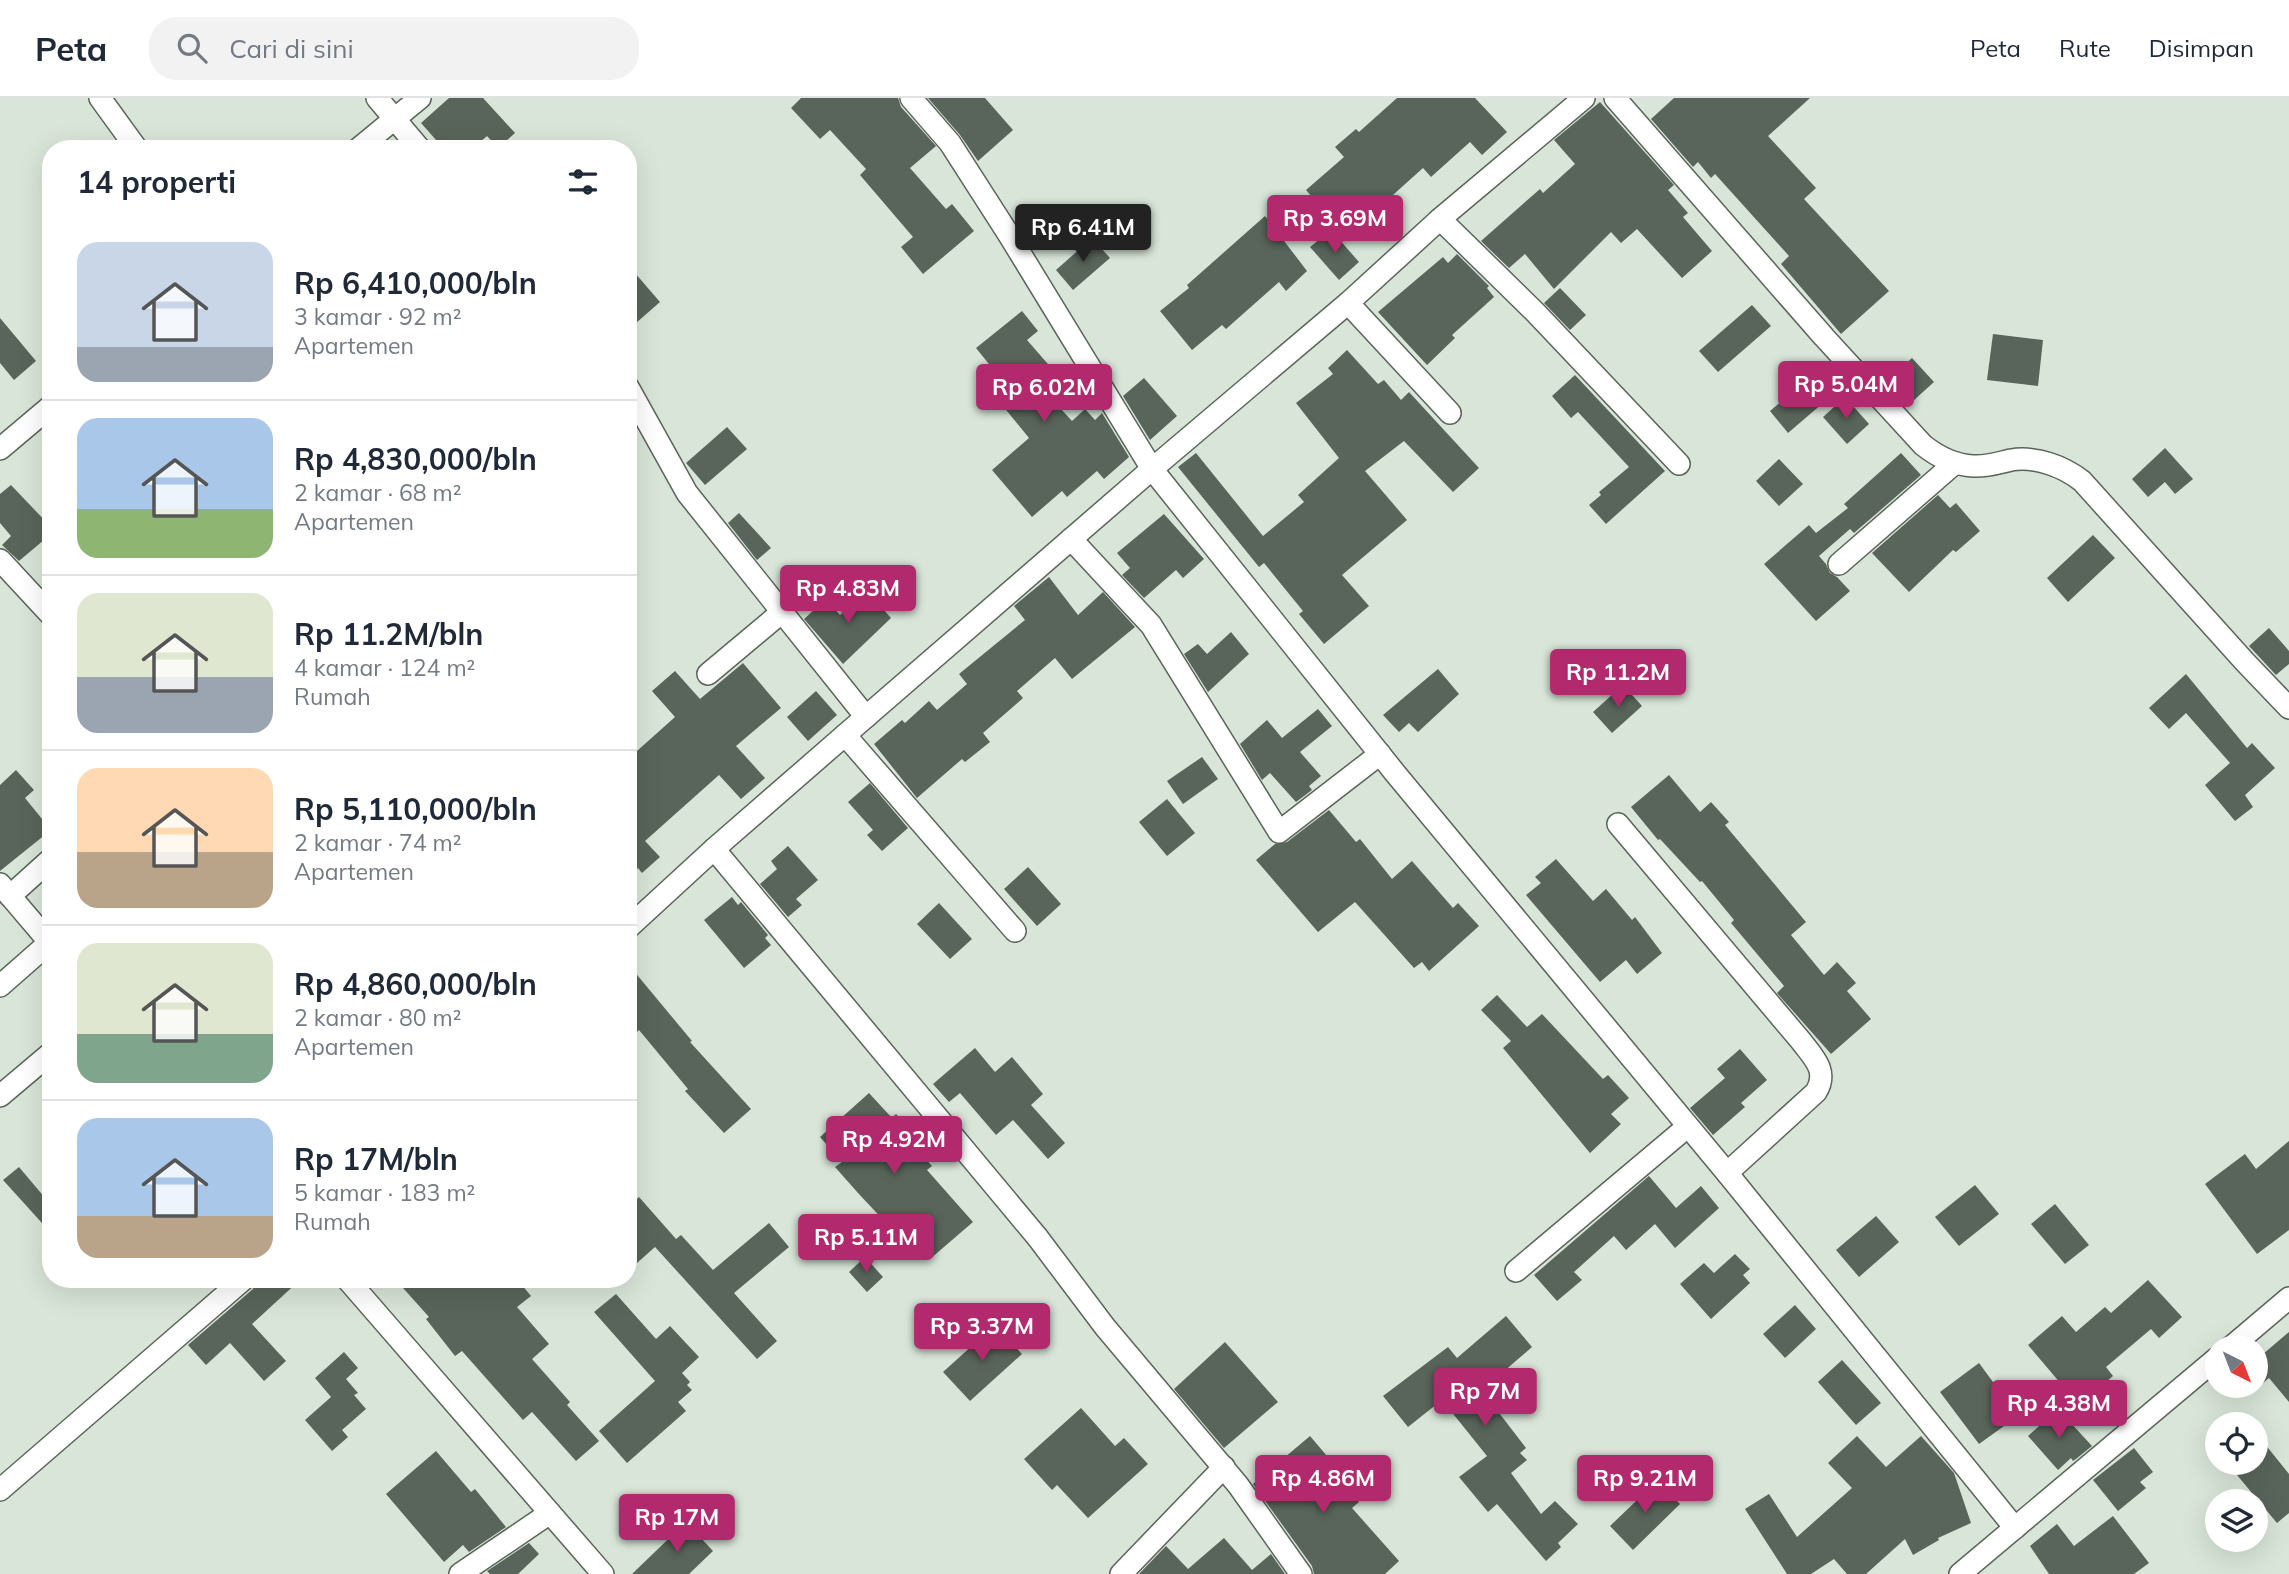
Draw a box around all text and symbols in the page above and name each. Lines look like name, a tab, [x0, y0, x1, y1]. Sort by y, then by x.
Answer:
search box	[149, 17, 639, 80]
text: Peta	[35, 28, 107, 69]
icon: search	[173, 29, 211, 67]
text: Cari di sini	[229, 32, 354, 65]
text: Peta	[1970, 33, 2021, 63]
text: Rute	[2059, 33, 2111, 63]
text: Disimpan	[2149, 33, 2254, 63]
text: 14 properti	[77, 163, 236, 201]
icon: filters	[564, 163, 602, 201]
pin: Rp 3.69M	[1263, 195, 1407, 255]
text: Rp 3.69M	[1283, 203, 1387, 232]
pin: Rp 6.41M	[1011, 204, 1155, 264]
text: Rp 6.41M	[1031, 212, 1135, 241]
text: Rp 6,410,000/bln	[294, 264, 537, 302]
icon: home	[133, 270, 217, 354]
text: 3 kamar · 92 m²	[294, 302, 462, 331]
text: Apartemen	[294, 331, 414, 360]
pin: Rp 5.04M	[1774, 362, 1918, 421]
pin: Rp 6.02M	[972, 364, 1116, 424]
text: Rp 5.04M	[1794, 369, 1898, 398]
text: Rp 6.02M	[992, 372, 1096, 401]
text: Rp 4,830,000/bln	[294, 440, 537, 478]
icon: home	[133, 446, 217, 530]
text: 2 kamar · 68 m²	[294, 478, 462, 507]
text: Apartemen	[294, 507, 414, 536]
pin: Rp 4.83M	[776, 566, 920, 625]
text: Rp 4.83M	[796, 573, 900, 602]
text: Rp 11.2M/bln	[294, 615, 483, 653]
icon: home	[133, 621, 217, 705]
pin: Rp 11.2M	[1546, 650, 1690, 709]
text: 4 kamar · 124 m²	[294, 653, 475, 682]
text: Rp 11.2M	[1566, 657, 1670, 686]
text: Rumah	[294, 682, 371, 711]
text: Rp 5,110,000/bln	[294, 790, 537, 828]
icon: home	[133, 796, 217, 880]
text: 2 kamar · 74 m²	[294, 828, 462, 857]
text: Apartemen	[294, 857, 414, 886]
text: Rp 4,860,000/bln	[294, 965, 537, 1003]
icon: home	[133, 971, 217, 1055]
text: 2 kamar · 80 m²	[294, 1003, 462, 1032]
text: Apartemen	[294, 1032, 414, 1061]
pin: Rp 4.92M	[822, 1116, 966, 1176]
text: Rp 4.92M	[842, 1124, 946, 1153]
text: Rp 17M/bln	[294, 1140, 458, 1178]
icon: home	[133, 1146, 217, 1230]
text: 5 kamar · 183 m²	[294, 1178, 475, 1207]
text: Rumah	[294, 1207, 371, 1236]
pin: Rp 5.11M	[794, 1214, 938, 1274]
text: Rp 5.11M	[814, 1222, 918, 1251]
pin: Rp 3.37M	[910, 1304, 1054, 1363]
text: Rp 3.37M	[930, 1311, 1034, 1340]
north arrow	[2205, 1335, 2268, 1398]
map controls	[2205, 1335, 2268, 1552]
pin: Rp 7M	[1436, 1368, 1534, 1428]
text: Rp 7M	[1450, 1376, 1520, 1405]
pin: Rp 4.38M	[1987, 1380, 2131, 1440]
text: Rp 4.38M	[2007, 1388, 2111, 1417]
button: locate	[2205, 1412, 2268, 1475]
pin: Rp 4.86M	[1251, 1456, 1395, 1515]
pin: Rp 9.21M	[1573, 1456, 1717, 1515]
text: Rp 4.86M	[1271, 1463, 1375, 1492]
text: Rp 9.21M	[1593, 1463, 1697, 1492]
button: layers	[2205, 1489, 2268, 1552]
pin: Rp 17M	[620, 1494, 734, 1554]
text: Rp 17M	[635, 1502, 719, 1531]

